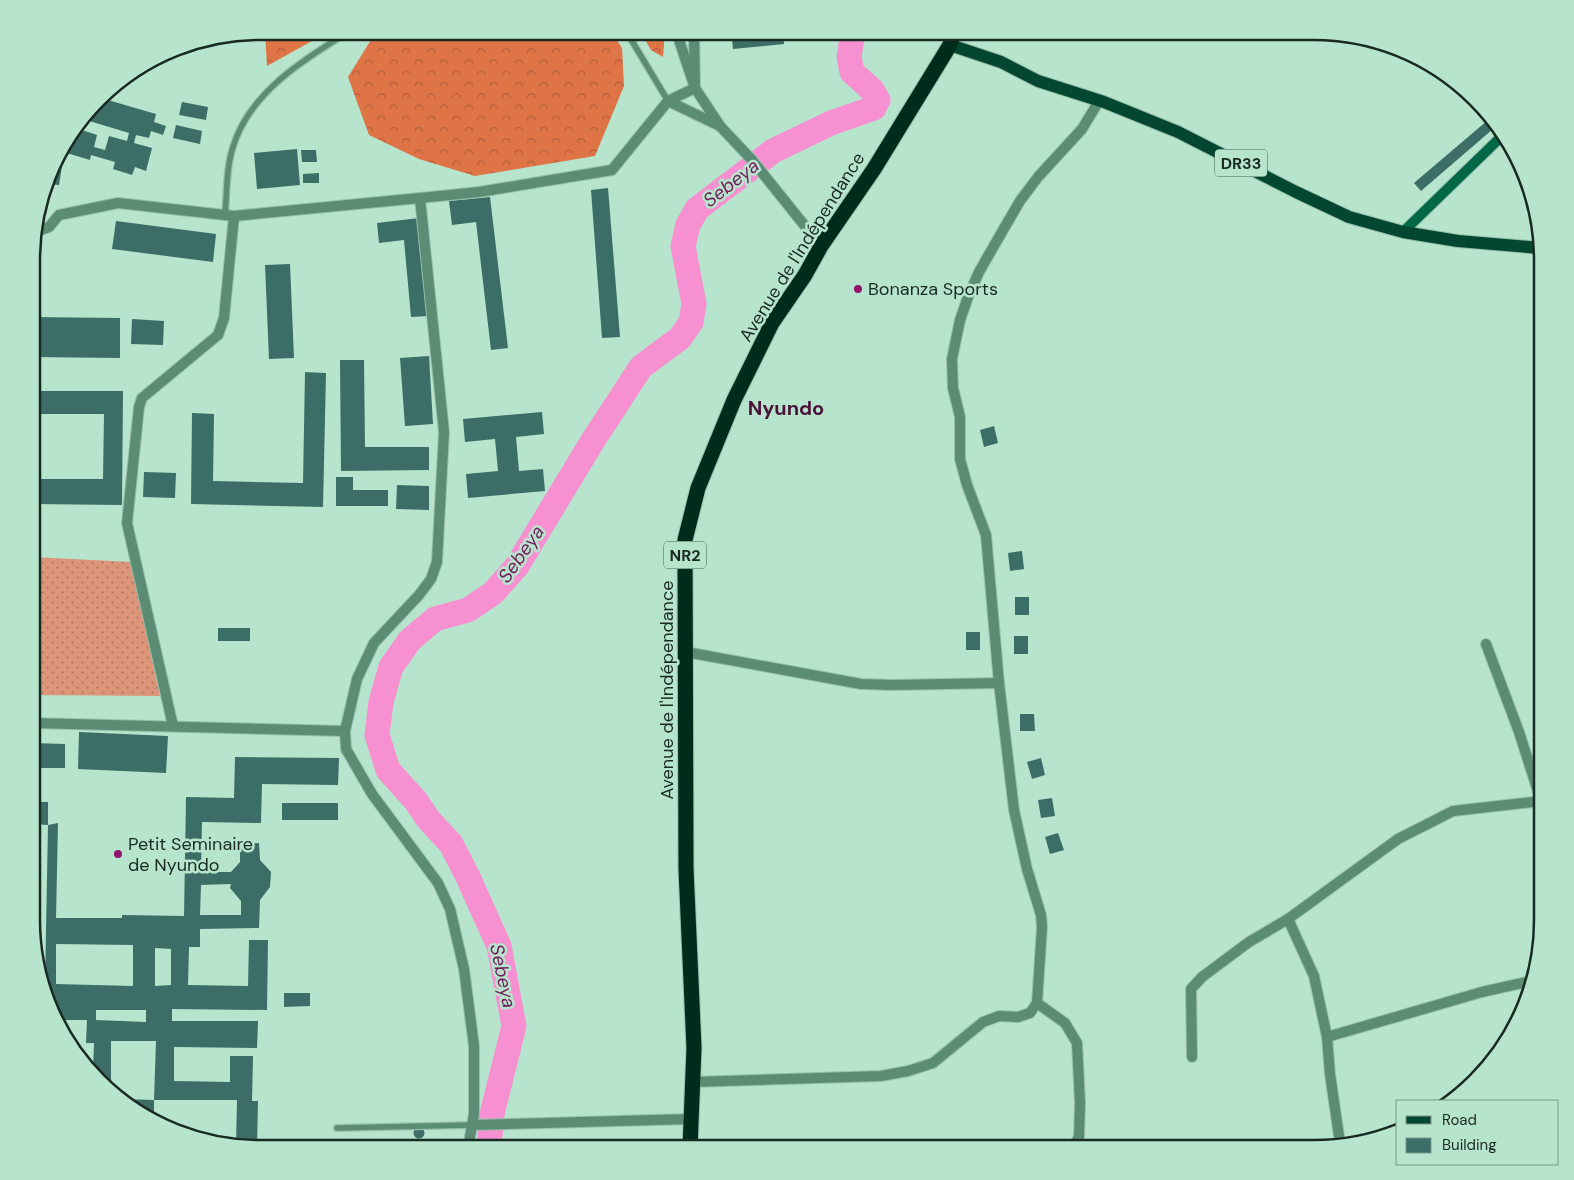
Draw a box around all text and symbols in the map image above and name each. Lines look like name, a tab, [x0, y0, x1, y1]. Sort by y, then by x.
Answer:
street label: Avenue de l'Indépendance	[734, 148, 870, 346]
road number: DR33	[1215, 150, 1267, 177]
water label: Sebeya	[698, 153, 764, 213]
place label: Bonanza Sports	[868, 277, 998, 301]
marker: Bonanza Sports	[852, 283, 864, 295]
district label: Nyundo	[748, 395, 824, 421]
water label: Sebeya	[492, 520, 550, 588]
road number: NR2	[664, 542, 706, 568]
street label: Avenue de l'Indépendance	[655, 581, 679, 799]
place label: Petit Seminaire de Nyundo	[128, 832, 253, 877]
marker: Petit Seminaire de Nyundo	[112, 848, 124, 860]
water label: Sebeya	[484, 942, 522, 1010]
legend	[1396, 1100, 1559, 1165]
text: Road	[1442, 1110, 1477, 1130]
text: Building	[1442, 1135, 1497, 1155]

